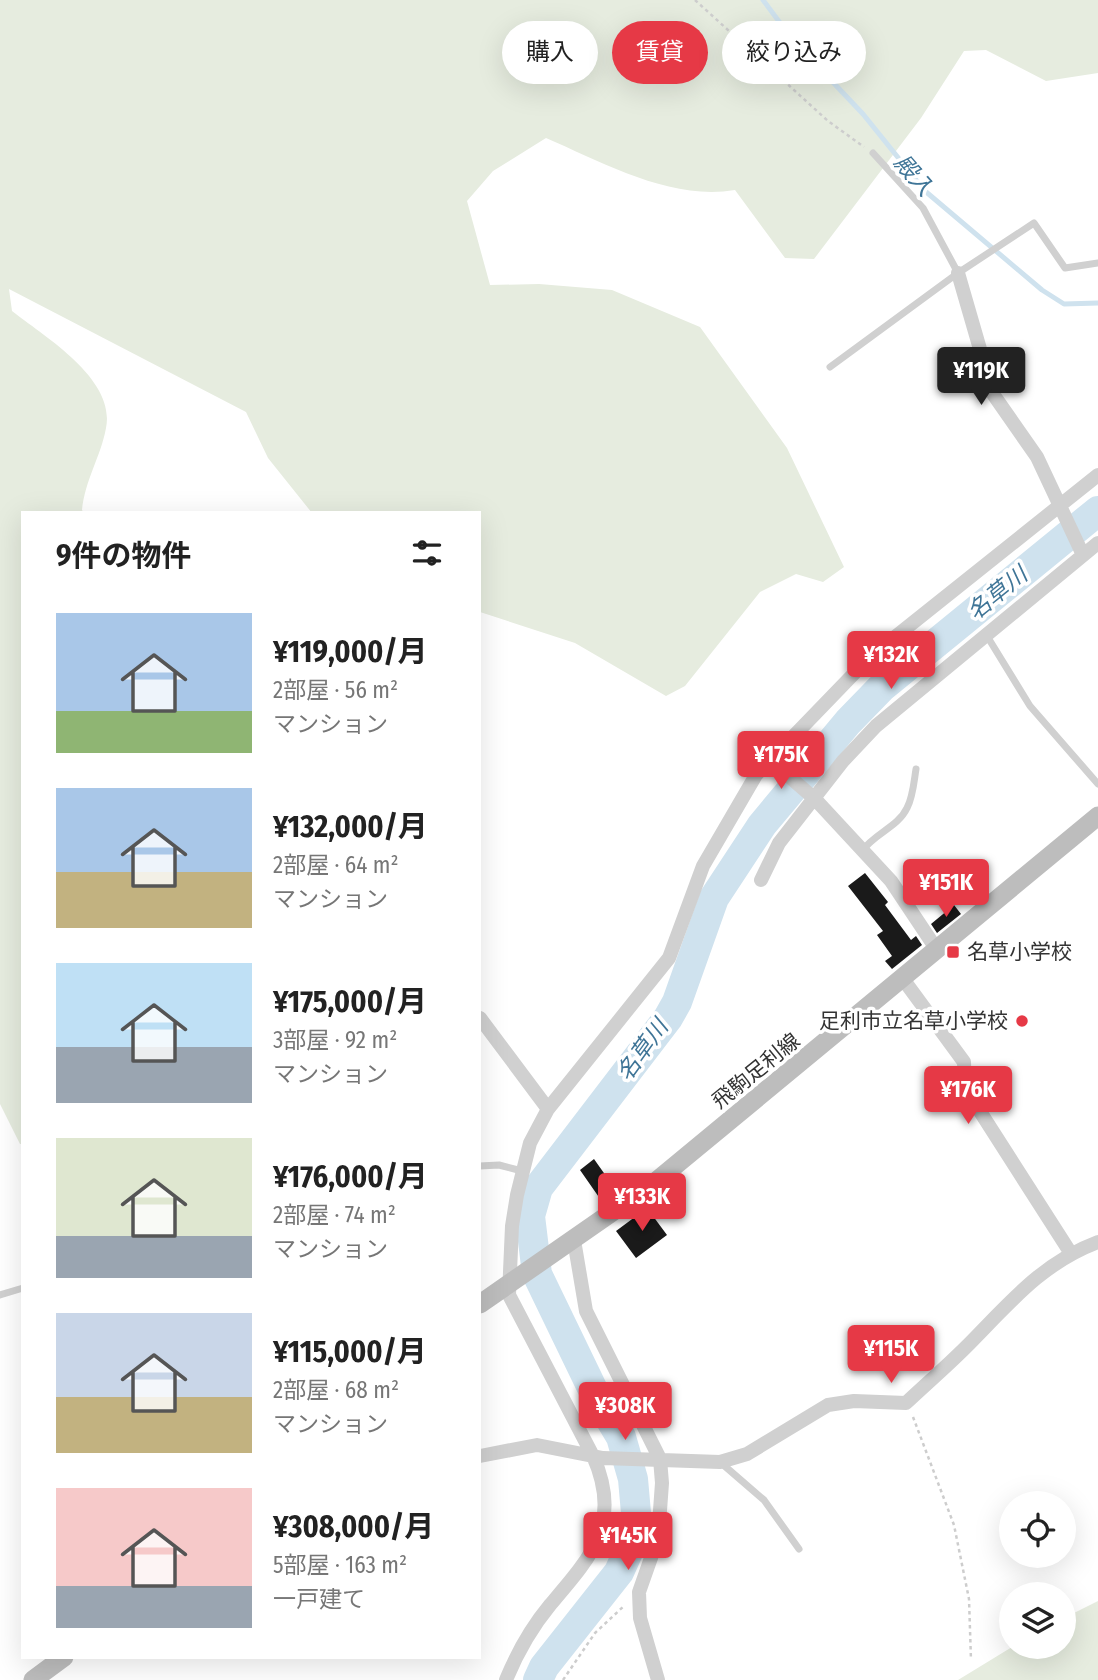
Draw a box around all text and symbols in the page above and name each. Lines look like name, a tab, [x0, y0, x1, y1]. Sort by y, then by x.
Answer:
chip: 購入	[502, 21, 598, 84]
chip: 賃貸	[612, 21, 708, 84]
chip: 絞り込み	[722, 21, 866, 84]
water label: 殿入	[888, 148, 940, 202]
pin: ¥119K	[932, 348, 1030, 407]
text: ¥119K	[953, 356, 1009, 384]
icon: filters	[408, 534, 446, 572]
text: 9件の物件	[56, 538, 192, 574]
water label: 名草川	[961, 559, 1035, 626]
pin: ¥132K	[842, 632, 940, 691]
text: ¥119,000/月	[273, 634, 428, 670]
text: ¥132K	[863, 640, 919, 668]
icon: home	[112, 641, 196, 725]
text: 2部屋 · 56 m²	[273, 676, 398, 704]
text: マンション	[273, 710, 388, 738]
pin: ¥175K	[732, 732, 830, 791]
text: ¥175K	[753, 740, 809, 768]
text: ¥132,000/月	[273, 809, 428, 845]
icon: home	[112, 816, 196, 900]
text: 2部屋 · 64 m²	[273, 851, 399, 879]
pin: ¥151K	[897, 860, 995, 919]
text: ¥151K	[919, 868, 973, 896]
text: マンション	[273, 885, 388, 913]
place label: 名草小学校	[967, 939, 1072, 965]
marker: 名草小学校	[945, 944, 961, 960]
text: ¥175,000/月	[273, 984, 427, 1020]
icon: home	[112, 991, 196, 1075]
place label: 足利市立名草小学校	[819, 1008, 1008, 1034]
water label: 名草川	[610, 1011, 675, 1086]
marker: 足利市立名草小学校	[1014, 1013, 1030, 1029]
text: 3部屋 · 92 m²	[273, 1026, 397, 1054]
street label: 飛駒足利線	[707, 1028, 805, 1114]
text: マンション	[273, 1060, 388, 1088]
pin: ¥176K	[919, 1066, 1017, 1126]
text: ¥176K	[940, 1075, 996, 1103]
text: ¥176,000/月	[273, 1159, 428, 1195]
icon: home	[112, 1166, 196, 1250]
pin: ¥133K	[593, 1174, 691, 1233]
text: ¥133K	[614, 1182, 670, 1210]
text: 2部屋 · 74 m²	[273, 1201, 396, 1229]
text: マンション	[273, 1235, 388, 1263]
pin: ¥115K	[842, 1326, 940, 1385]
text: ¥115,000/月	[273, 1334, 427, 1370]
text: ¥115K	[864, 1334, 918, 1362]
icon: home	[112, 1341, 196, 1425]
text: 2部屋 · 68 m²	[273, 1376, 399, 1404]
pin: ¥308K	[576, 1382, 674, 1442]
text: ¥308K	[595, 1391, 655, 1419]
text: マンション	[273, 1410, 388, 1438]
map controls	[999, 1491, 1076, 1659]
button: locate	[999, 1491, 1076, 1568]
text: ¥308,000/月	[273, 1509, 434, 1545]
pin: ¥145K	[579, 1512, 677, 1572]
icon: home	[112, 1516, 196, 1600]
text: ¥145K	[599, 1521, 657, 1549]
text: 5部屋 · 163 m²	[273, 1551, 407, 1579]
button: layers	[999, 1582, 1076, 1659]
text: 一戸建て	[273, 1585, 365, 1613]

